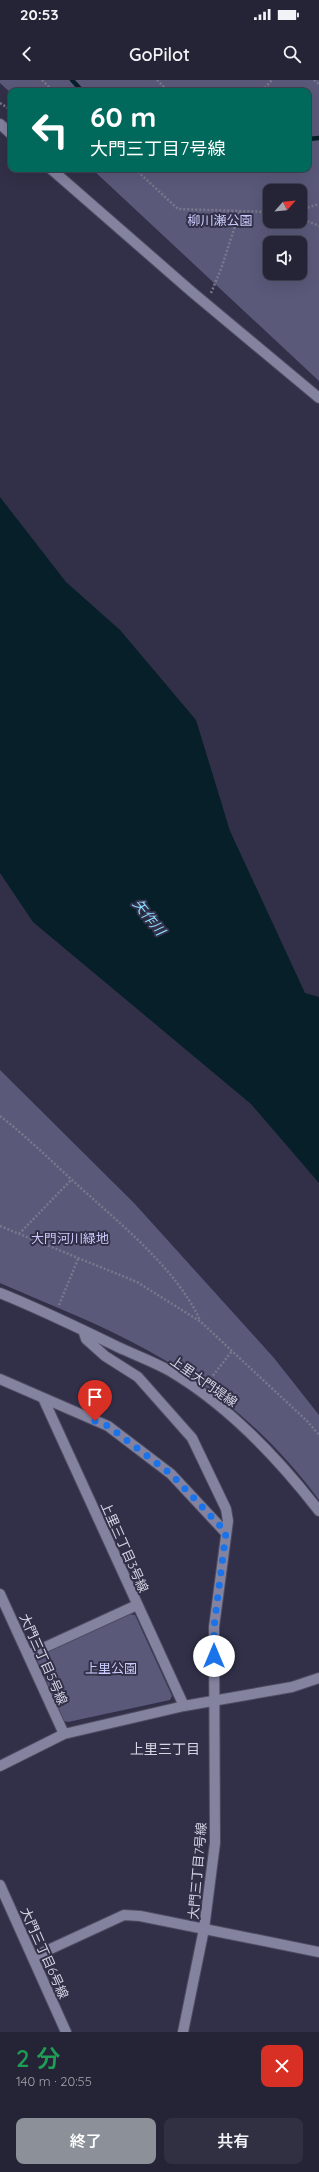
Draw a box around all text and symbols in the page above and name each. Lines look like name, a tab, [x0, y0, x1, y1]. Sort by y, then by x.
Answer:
text: 20:53	[20, 5, 59, 24]
icon: back	[16, 43, 38, 65]
text: GoPilot	[129, 43, 190, 66]
icon: search	[281, 43, 303, 65]
text: 60 m	[90, 99, 156, 134]
icon: left	[24, 104, 76, 156]
text: 大門三丁目7号線	[90, 137, 225, 160]
north arrow	[263, 184, 307, 228]
map controls	[263, 184, 307, 280]
park label: 柳川瀬公園	[187, 212, 253, 228]
button: sound	[263, 236, 307, 280]
water label: 矢作川	[129, 895, 170, 941]
park label: 大門河川緑地	[31, 1230, 109, 1246]
street label: 上里大門堤線	[167, 1352, 241, 1410]
pin	[78, 1380, 112, 1421]
icon: arrive	[84, 1386, 106, 1408]
street label: 上里三丁目3号線	[98, 1499, 152, 1595]
street label: 大門三丁目5号線	[17, 1611, 71, 1707]
position arrow	[193, 1635, 235, 1677]
park label: 上里公園	[85, 1660, 137, 1676]
district label: 上里三丁目	[130, 1740, 200, 1758]
street label: 大門三丁目7号線	[185, 1822, 209, 1920]
street label: 大門三丁目6号線	[18, 1905, 72, 2001]
text: 2 分	[16, 2043, 60, 2073]
button: close	[261, 2045, 303, 2087]
text: 140 m · 20:55	[16, 2073, 92, 2089]
button: 終了	[16, 2118, 156, 2164]
button: 共有	[164, 2118, 303, 2164]

